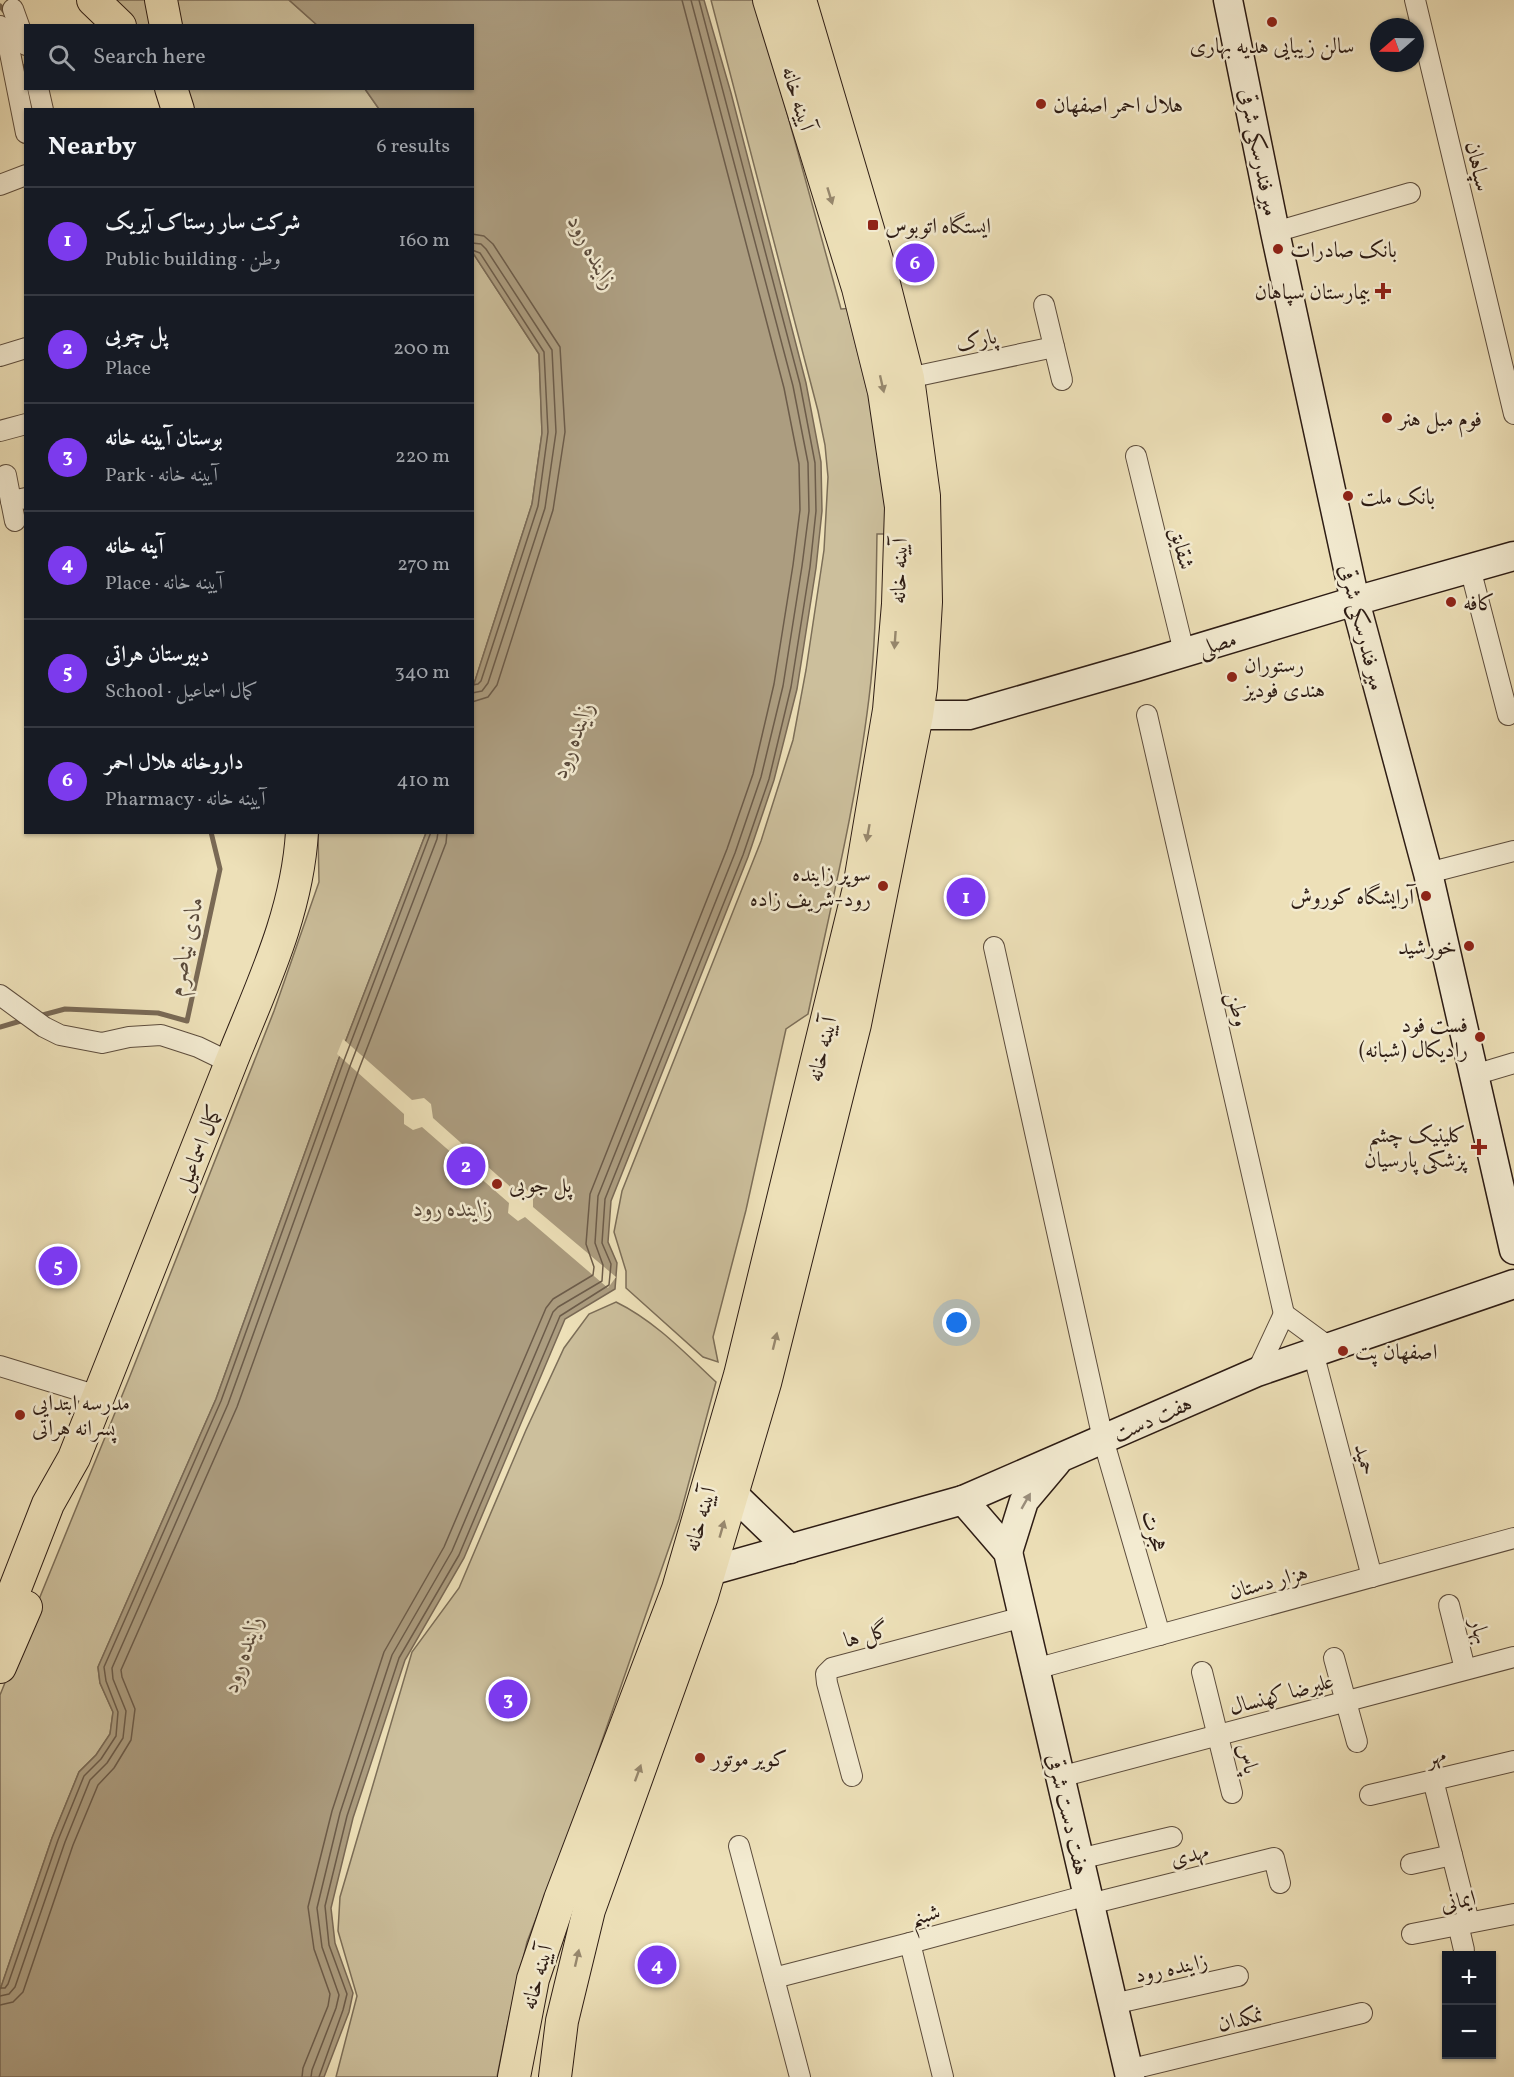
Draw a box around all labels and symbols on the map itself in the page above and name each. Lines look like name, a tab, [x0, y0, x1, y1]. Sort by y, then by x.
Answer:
marker: سالن زیبایی هدیه بهاری	[1265, 15, 1279, 29]
north arrow	[1370, 18, 1424, 72]
place label: سالن زیبایی هدیه بهاری	[1189, 32, 1355, 63]
street label: آیینه خانه	[772, 63, 822, 137]
street label: میر فندرسکی شرقی	[1230, 86, 1285, 219]
place label: هلال احمر اصفهان	[1053, 91, 1183, 122]
marker: هلال احمر اصفهان	[1034, 97, 1048, 111]
street label: سپاهان	[1456, 138, 1497, 195]
one-way arrow	[826, 187, 835, 205]
water label: زاینده رود	[557, 209, 625, 296]
place label: ایستگاه اتوبوس	[885, 212, 991, 243]
marker: ایستگاه اتوبوس	[866, 218, 880, 232]
place label: بانک صادرات	[1290, 236, 1397, 267]
pin: 6	[896, 240, 934, 286]
marker: بانک صادرات	[1271, 242, 1285, 256]
place label: بیمارستان سپاهان	[1254, 278, 1370, 309]
marker: بیمارستان سپاهان	[1374, 282, 1392, 300]
street label: پارک	[953, 322, 1002, 361]
one-way arrow	[878, 375, 888, 393]
place label: فوم مبل هنر	[1397, 405, 1482, 438]
marker: فوم مبل هنر	[1380, 411, 1394, 425]
place label: بانک ملت	[1360, 483, 1435, 514]
marker: بانک ملت	[1341, 489, 1355, 503]
street label: شقایق	[1160, 524, 1201, 573]
street label: آیینه خانه	[884, 535, 917, 605]
street label: میر فندرسکی شرقی	[1330, 561, 1391, 694]
place label: کافه	[1463, 589, 1495, 620]
marker: کافه	[1444, 595, 1458, 609]
street label: مصلی	[1195, 625, 1241, 666]
one-way arrow	[890, 631, 900, 650]
place label: رستوران هندی فودیز	[1242, 651, 1325, 707]
marker: رستوران هندی فودیز	[1225, 670, 1239, 684]
water label: زاینده رود	[544, 697, 604, 784]
one-way arrow	[864, 824, 873, 843]
place label: سوپر زاینده رود-شریف زاده	[750, 860, 871, 916]
pin: 1	[946, 874, 986, 920]
marker: سوپر زاینده رود-شریف زاده	[876, 879, 890, 893]
place label: آرایشگاه کوروش	[1290, 883, 1416, 914]
marker: آرایشگاه کوروش	[1419, 889, 1433, 903]
water label: مادی نیاصرم	[160, 893, 216, 1000]
place label: خورشید	[1398, 933, 1457, 964]
marker: خورشید	[1462, 939, 1476, 953]
street label: وطن	[1218, 989, 1256, 1030]
place label: فست فود رادیکال (شبانه)	[1359, 1011, 1468, 1067]
street label: آیینه خانه	[800, 1012, 847, 1085]
marker: فست فود رادیکال (شبانه)	[1473, 1030, 1487, 1044]
street label: کمال اسماعیل	[169, 1101, 232, 1197]
place label: کلینیک چشم پزشکی پارسیان	[1364, 1121, 1468, 1177]
marker: کلینیک چشم پزشکی پارسیان	[1470, 1138, 1488, 1156]
pin: 2	[446, 1144, 486, 1188]
place label: پل جوبی	[509, 1171, 574, 1202]
marker: پل جوبی	[490, 1177, 504, 1191]
water label: زاینده رود	[413, 1193, 493, 1227]
pin: 5	[38, 1244, 78, 1288]
your location	[942, 1308, 971, 1337]
one-way arrow	[771, 1332, 781, 1351]
place label: اصفهان پت	[1355, 1338, 1437, 1369]
marker: اصفهان پت	[1336, 1344, 1350, 1358]
place label: مدرسه ابتدایی پسرانه هراتی	[32, 1389, 130, 1445]
street label: هفت دست	[1108, 1389, 1198, 1452]
marker: مدرسه ابتدایی پسرانه هراتی	[13, 1408, 27, 1422]
street label: حمید	[1344, 1440, 1383, 1479]
street label: آیینه خانه	[677, 1482, 726, 1556]
one-way arrow	[1021, 1492, 1031, 1509]
street label: هجرت	[1132, 1507, 1173, 1556]
one-way arrow	[718, 1520, 727, 1538]
street label: هزار دستان	[1226, 1558, 1312, 1609]
water label: زاینده رود	[215, 1611, 273, 1698]
street label: بهار	[1460, 1614, 1497, 1648]
street label: گل ها	[841, 1616, 893, 1657]
street label: علیرضا کهنسال	[1226, 1667, 1337, 1724]
pin: 3	[488, 1676, 528, 1722]
street label: پاس	[1228, 1740, 1266, 1779]
street label: مهر	[1422, 1740, 1449, 1775]
place label: کویر موتور	[710, 1745, 787, 1776]
marker: کویر موتور	[693, 1751, 707, 1765]
street label: هفت دست شرقی	[1038, 1751, 1096, 1878]
one-way arrow	[634, 1764, 644, 1782]
street label: مهدی	[1167, 1837, 1212, 1876]
street label: ایمانی	[1438, 1884, 1479, 1921]
street label: شبنم	[907, 1898, 945, 1939]
street label: آیینه خانه	[514, 1940, 563, 2014]
pin: 4	[638, 1942, 676, 1988]
street label: زاینده رود	[1132, 1947, 1211, 1992]
one-way arrow	[573, 1949, 583, 1967]
street label: نمکدان	[1215, 2000, 1267, 2041]

